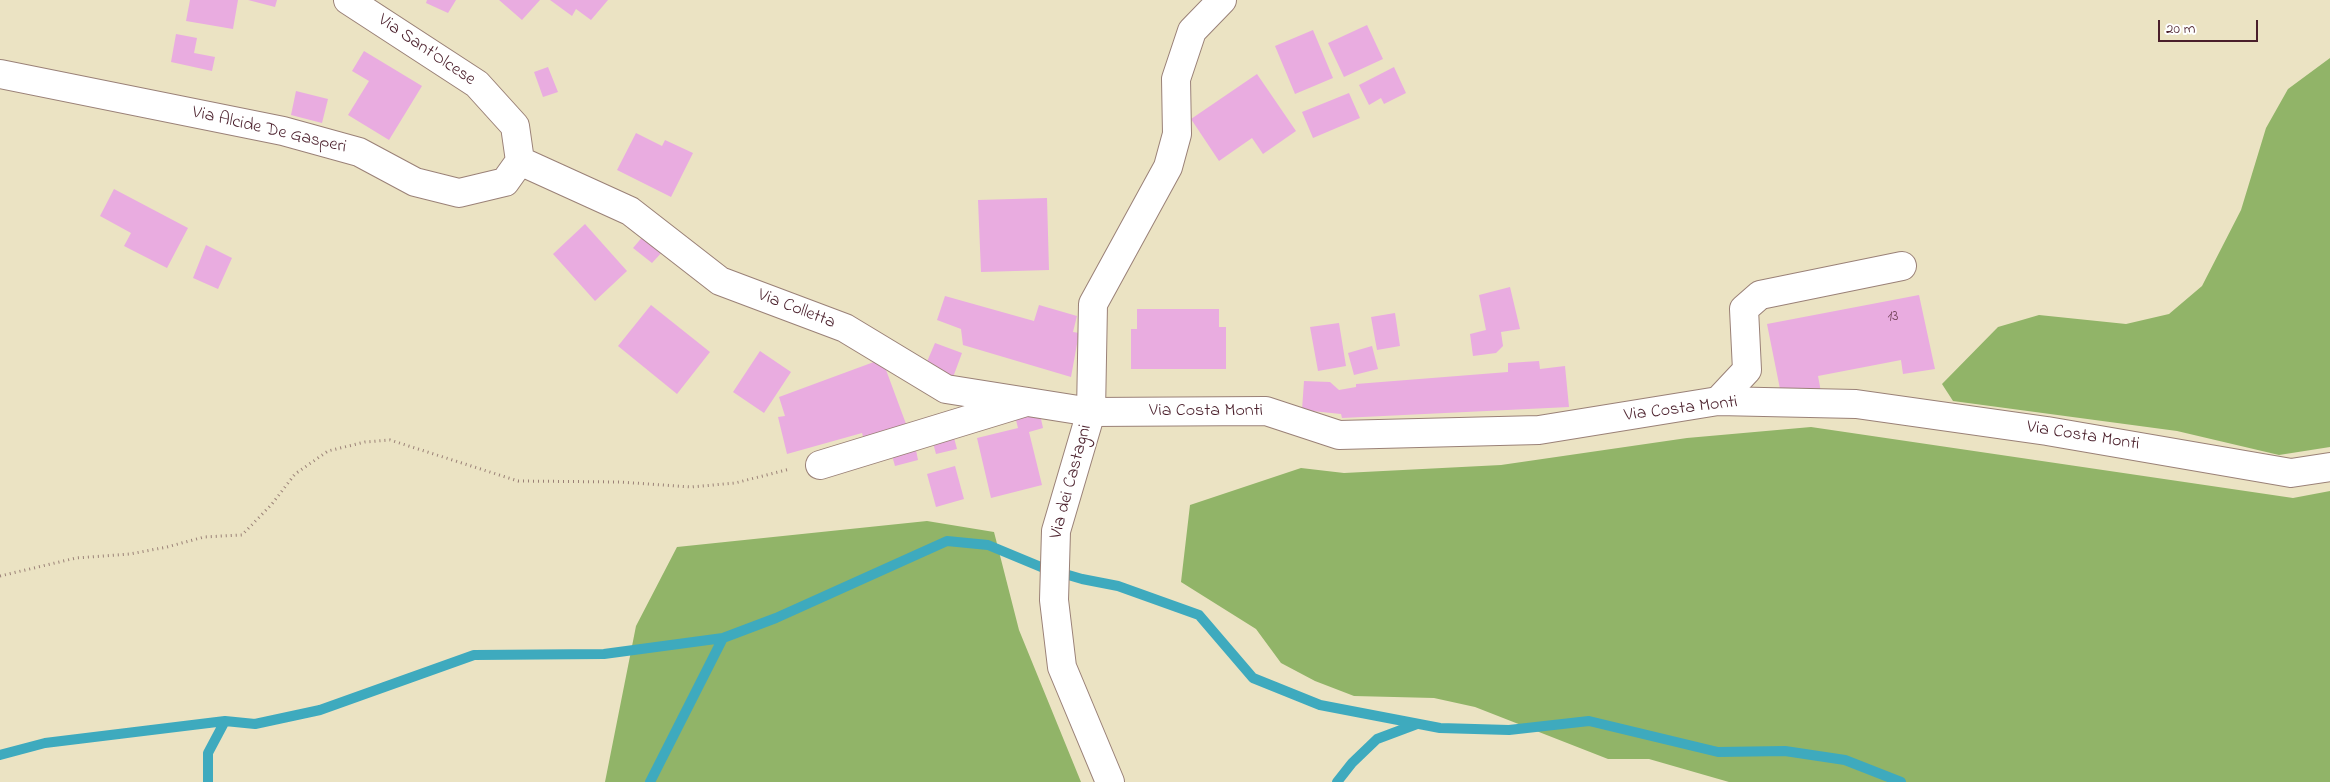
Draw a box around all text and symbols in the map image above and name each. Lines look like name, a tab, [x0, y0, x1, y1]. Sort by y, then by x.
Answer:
street label: Via Sant'Olcese	[373, 10, 479, 92]
scale bar	[2160, 10, 2260, 42]
text: 20 m	[2166, 18, 2195, 40]
street label: Via Alcide De Gasperi	[190, 103, 348, 159]
street label: Via Colletta	[754, 285, 838, 335]
house number: 13	[1888, 309, 1898, 327]
street label: Via Costa Monti	[1623, 392, 1739, 428]
street label: Via Costa Monti	[1149, 401, 1263, 423]
street label: Via Costa Monti	[2025, 417, 2141, 457]
street label: Via dei Castagni	[1046, 422, 1098, 542]

